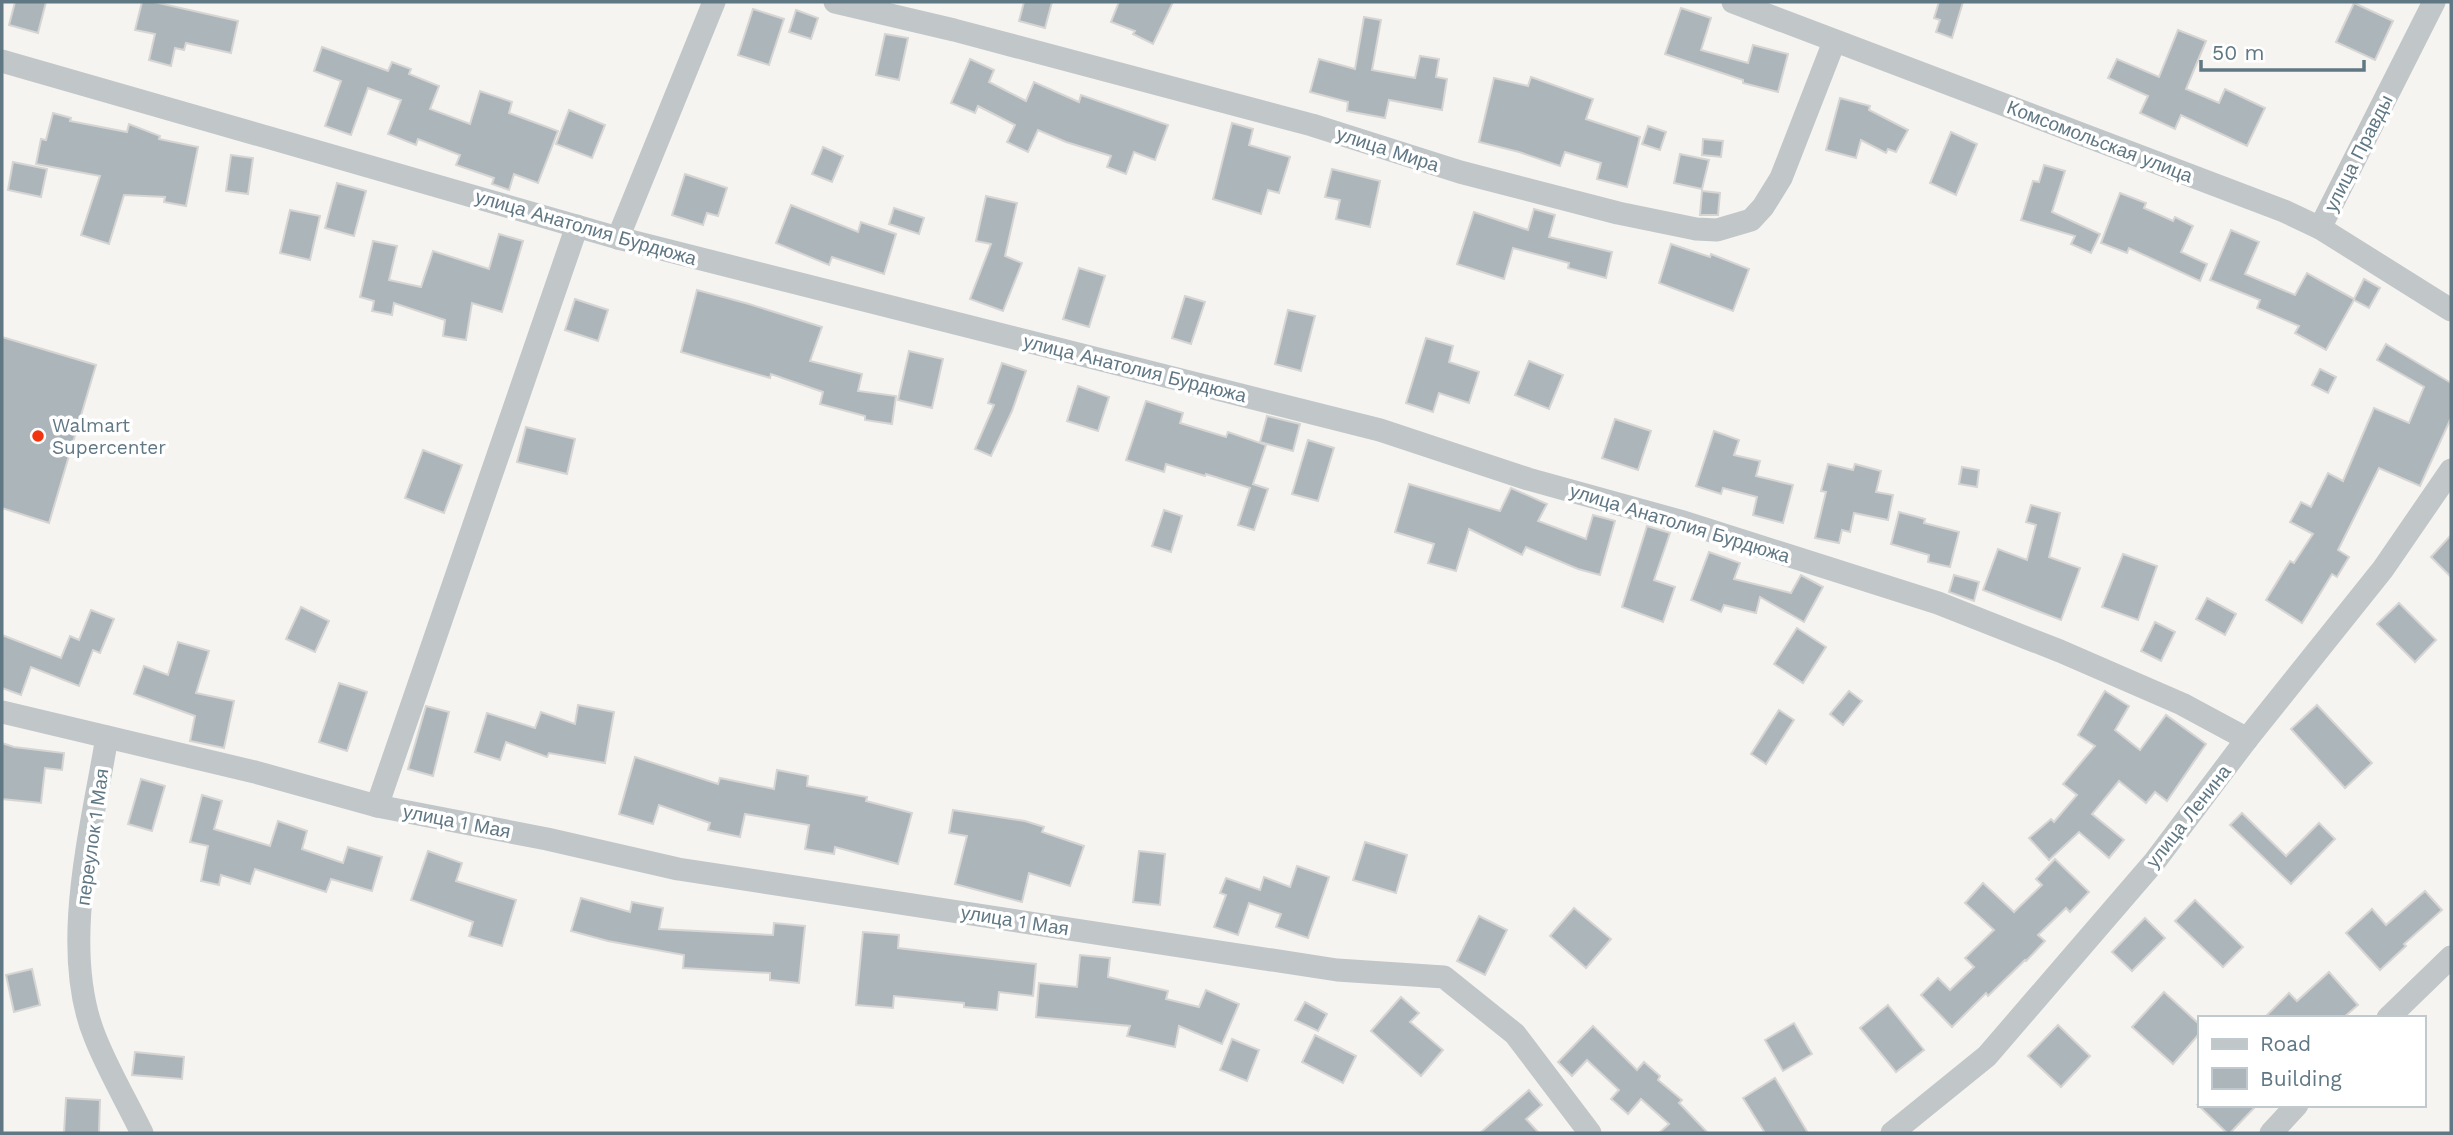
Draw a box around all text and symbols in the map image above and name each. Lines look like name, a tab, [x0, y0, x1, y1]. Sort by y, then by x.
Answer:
scale bar	[2201, 28, 2364, 72]
text: 50 m	[2212, 40, 2264, 65]
street label: улица Правды	[2319, 91, 2398, 216]
street label: Комсомольская улица	[2004, 95, 2196, 188]
street label: улица Мира	[1334, 122, 1442, 177]
street label: улица Анатолия Бурдюжа	[473, 185, 700, 270]
street label: улица Анатолия Бурдюжа	[1021, 330, 1249, 407]
place label: Walmart Supercenter	[52, 414, 166, 459]
marker: Walmart Supercenter	[30, 428, 46, 444]
street label: улица Анатолия Бурдюжа	[1567, 479, 1793, 568]
street label: улица Ленина	[2141, 760, 2236, 872]
street label: переулок 1 Мая	[72, 767, 113, 907]
street label: улица 1 Мая	[401, 800, 513, 843]
street label: улица 1 Мая	[959, 901, 1071, 940]
legend	[2198, 1016, 2425, 1107]
text: Road	[2260, 1031, 2311, 1056]
text: Building	[2260, 1066, 2342, 1091]

